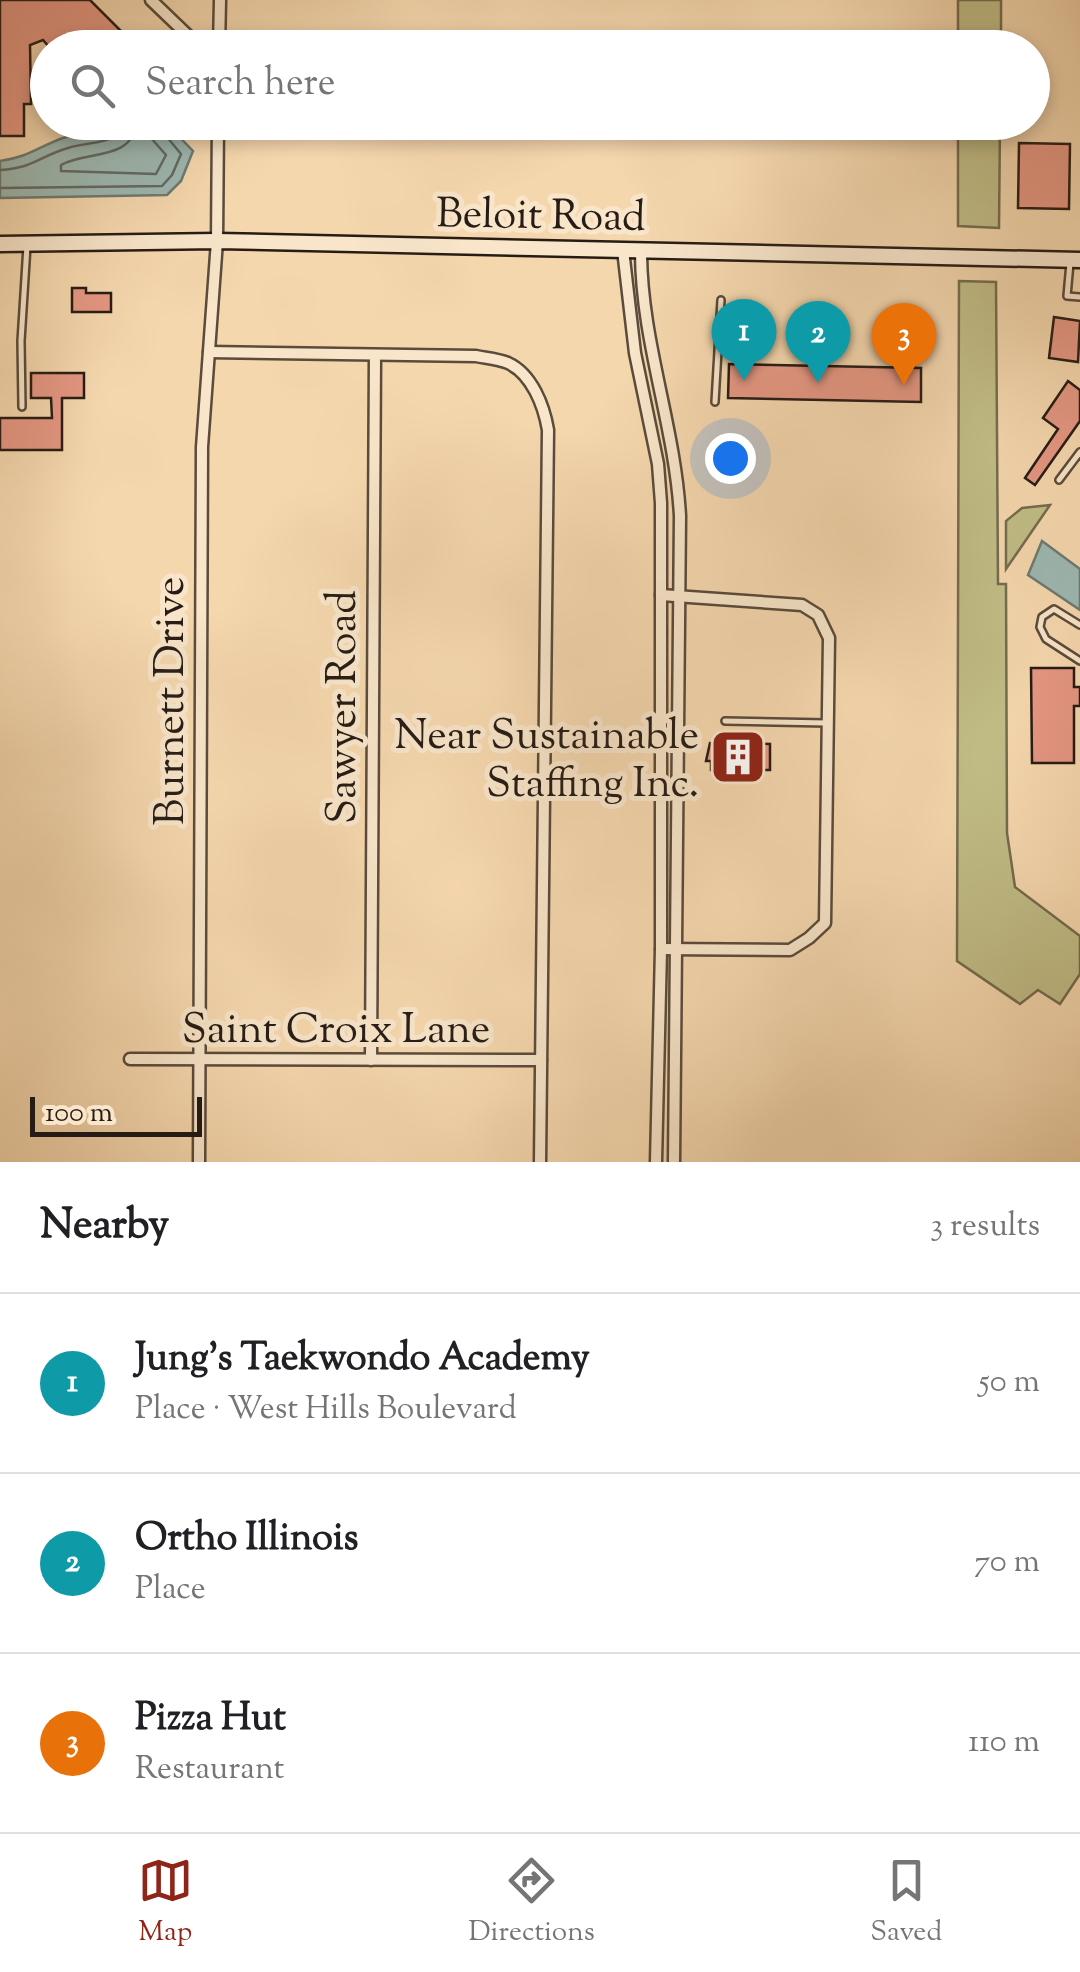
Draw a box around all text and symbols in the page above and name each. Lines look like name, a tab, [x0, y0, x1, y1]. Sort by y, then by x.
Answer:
search box	[30, 30, 1050, 140]
icon: search	[65, 58, 120, 113]
text: Search here	[145, 58, 336, 112]
street label: Beloit Road	[436, 186, 646, 250]
pin: 1	[712, 298, 776, 381]
pin: 2	[786, 300, 850, 383]
pin: 3	[872, 302, 936, 385]
your location	[705, 433, 756, 484]
street label: Burnett Drive	[143, 577, 203, 825]
street label: Sawyer Road	[315, 590, 375, 824]
place label: Near Sustainable Staffing Inc.	[394, 708, 699, 816]
building icon: Near Sustainable Staffing Inc.	[708, 727, 768, 787]
street label: Saint Croix Lane	[182, 1002, 490, 1062]
scale bar	[30, 1092, 202, 1136]
text: 100 m	[45, 1094, 113, 1134]
text: Nearby	[40, 1197, 169, 1257]
text: 3 results	[930, 1204, 1040, 1250]
text: Jung's Taekwondo Academy	[135, 1333, 590, 1387]
text: 1	[67, 1360, 78, 1406]
text: 50 m	[979, 1360, 1040, 1406]
text: Place · West Hills Boulevard	[135, 1387, 517, 1433]
text: Ortho Illinois	[135, 1513, 359, 1567]
text: 2	[65, 1540, 80, 1586]
text: 70 m	[974, 1540, 1040, 1586]
text: Place	[135, 1567, 206, 1613]
text: Pizza Hut	[135, 1693, 286, 1747]
text: 3	[66, 1720, 79, 1766]
text: 110 m	[968, 1720, 1040, 1766]
text: Restaurant	[135, 1747, 285, 1793]
tab: Map	[138, 1853, 193, 1953]
tab: Directions	[468, 1853, 595, 1953]
tab: Saved	[870, 1853, 942, 1953]

